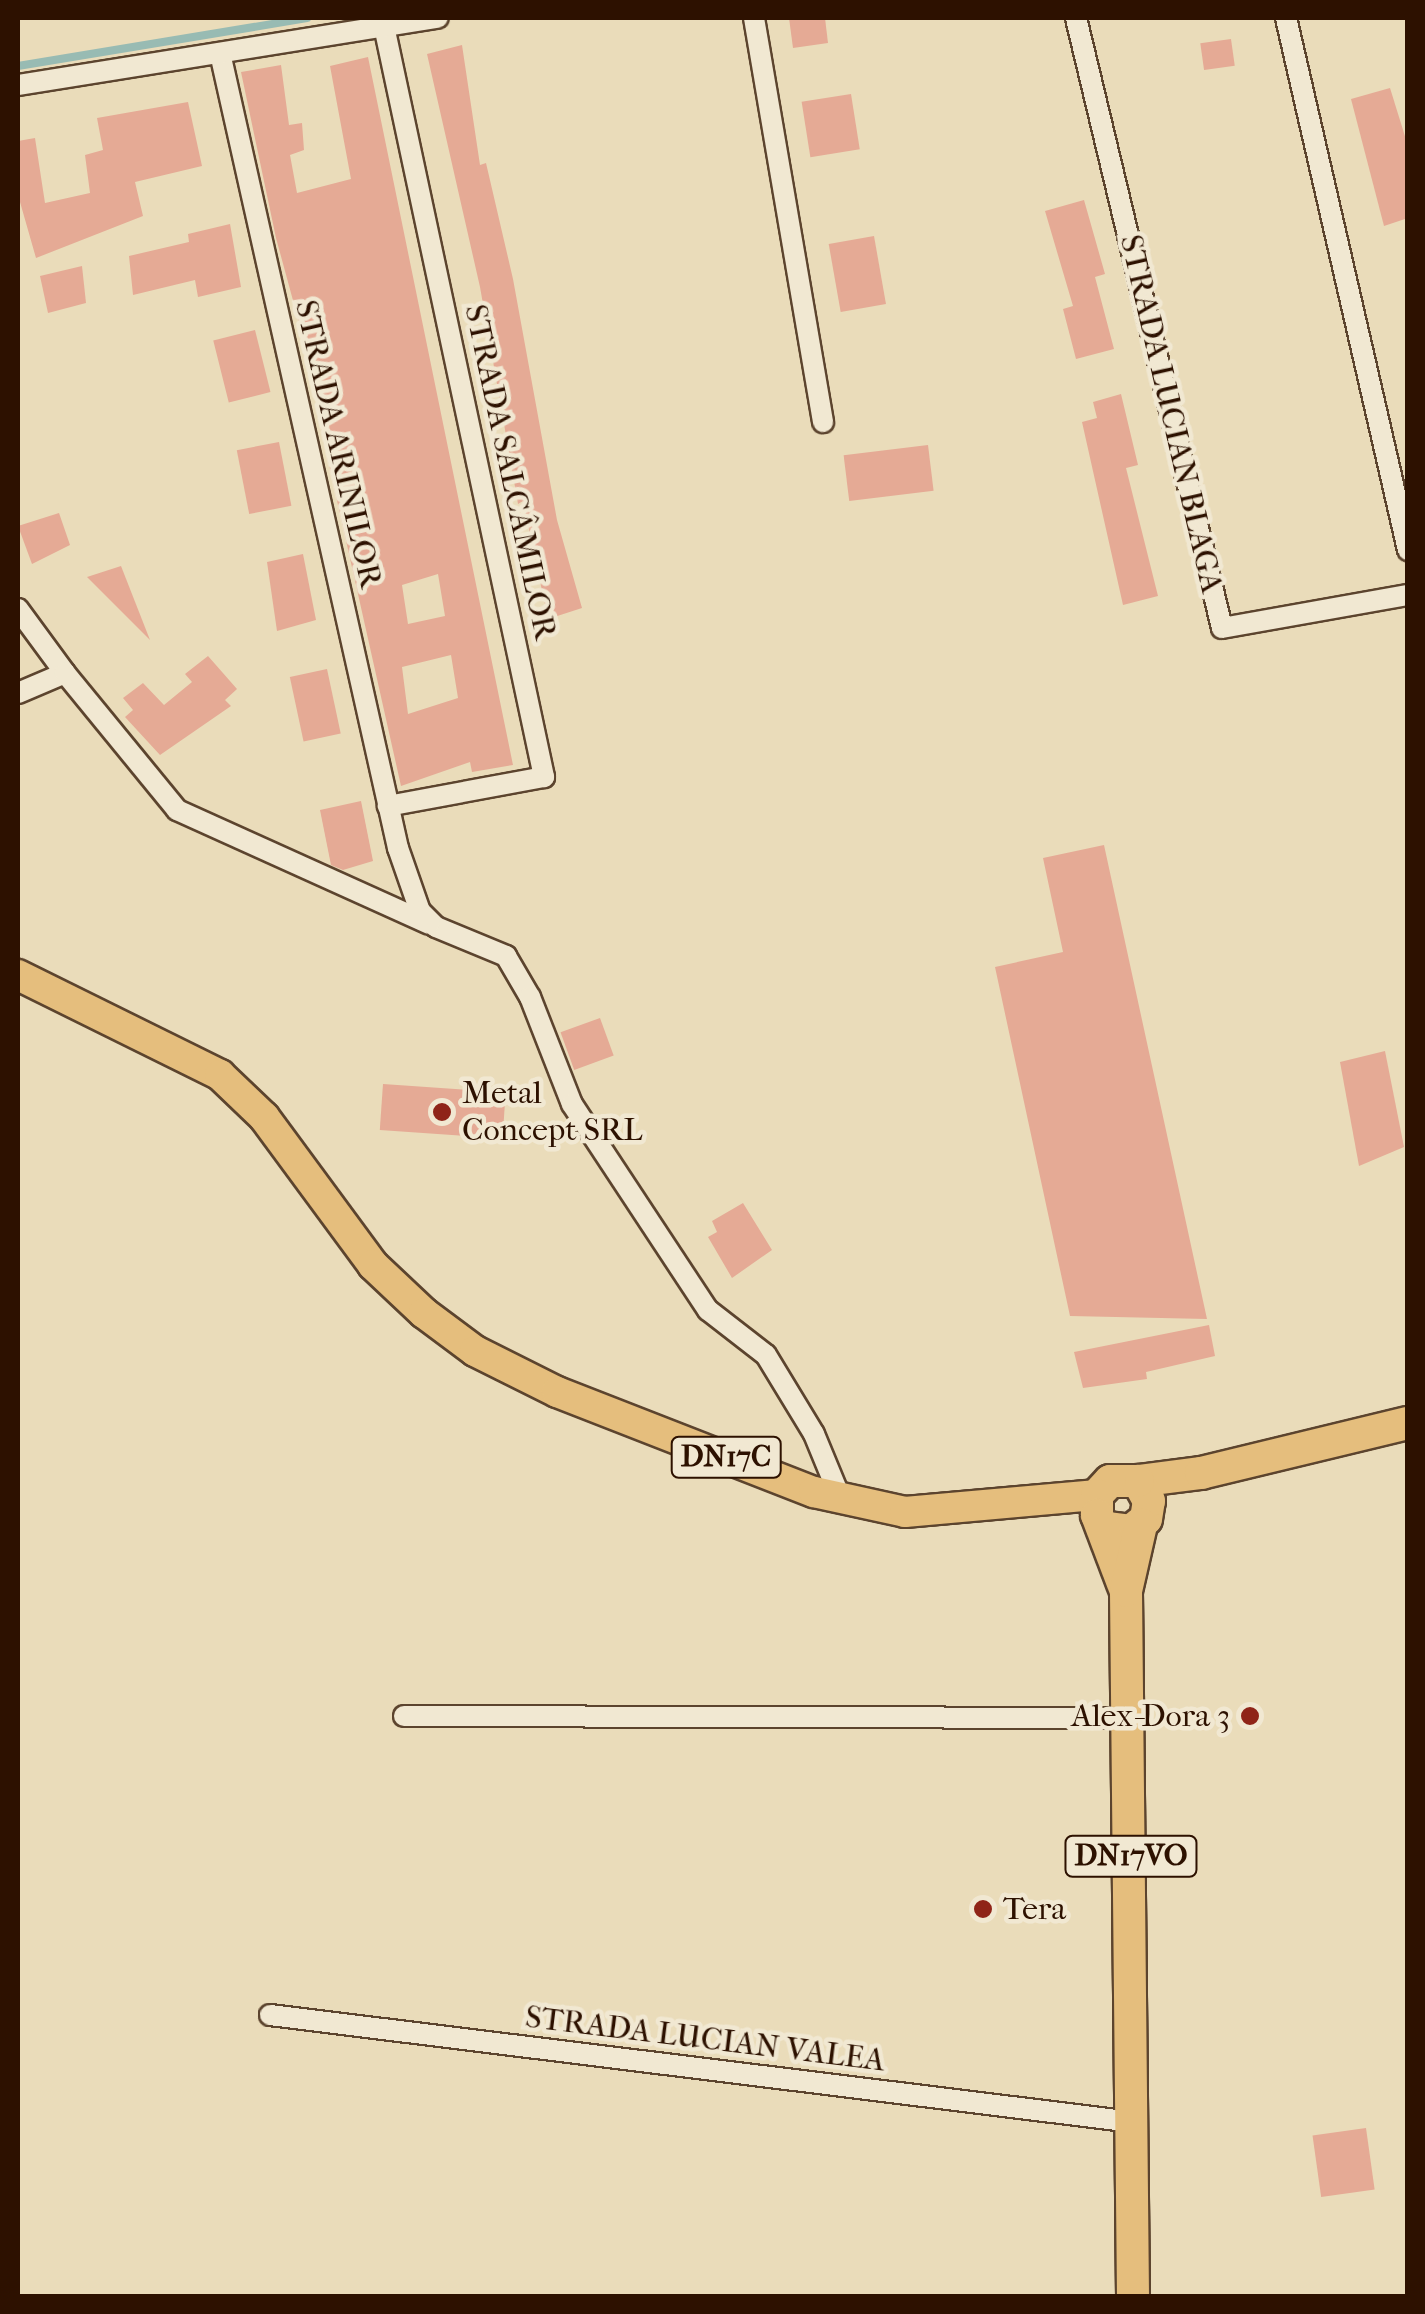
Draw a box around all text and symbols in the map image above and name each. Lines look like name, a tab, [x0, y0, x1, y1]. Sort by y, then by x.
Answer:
street label: STRADA LUCIAN BLAGA	[1111, 231, 1231, 597]
street label: STRADA ARINILOR	[286, 296, 390, 592]
street label: STRADA SALCÂMILOR	[456, 301, 564, 643]
place label: Metal Concept SRL	[462, 1075, 643, 1150]
marker: Metal Concept SRL	[431, 1101, 453, 1123]
road number: DN17C	[668, 1432, 784, 1482]
place label: Alex-Dora 3	[1071, 1697, 1230, 1735]
marker: Alex-Dora 3	[1239, 1705, 1261, 1727]
road number: DN17VO	[1064, 1831, 1198, 1881]
place label: Tera	[1003, 1890, 1066, 1928]
marker: Tera	[972, 1898, 994, 1920]
street label: STRADA LUCIAN VALEA	[523, 1998, 887, 2080]

